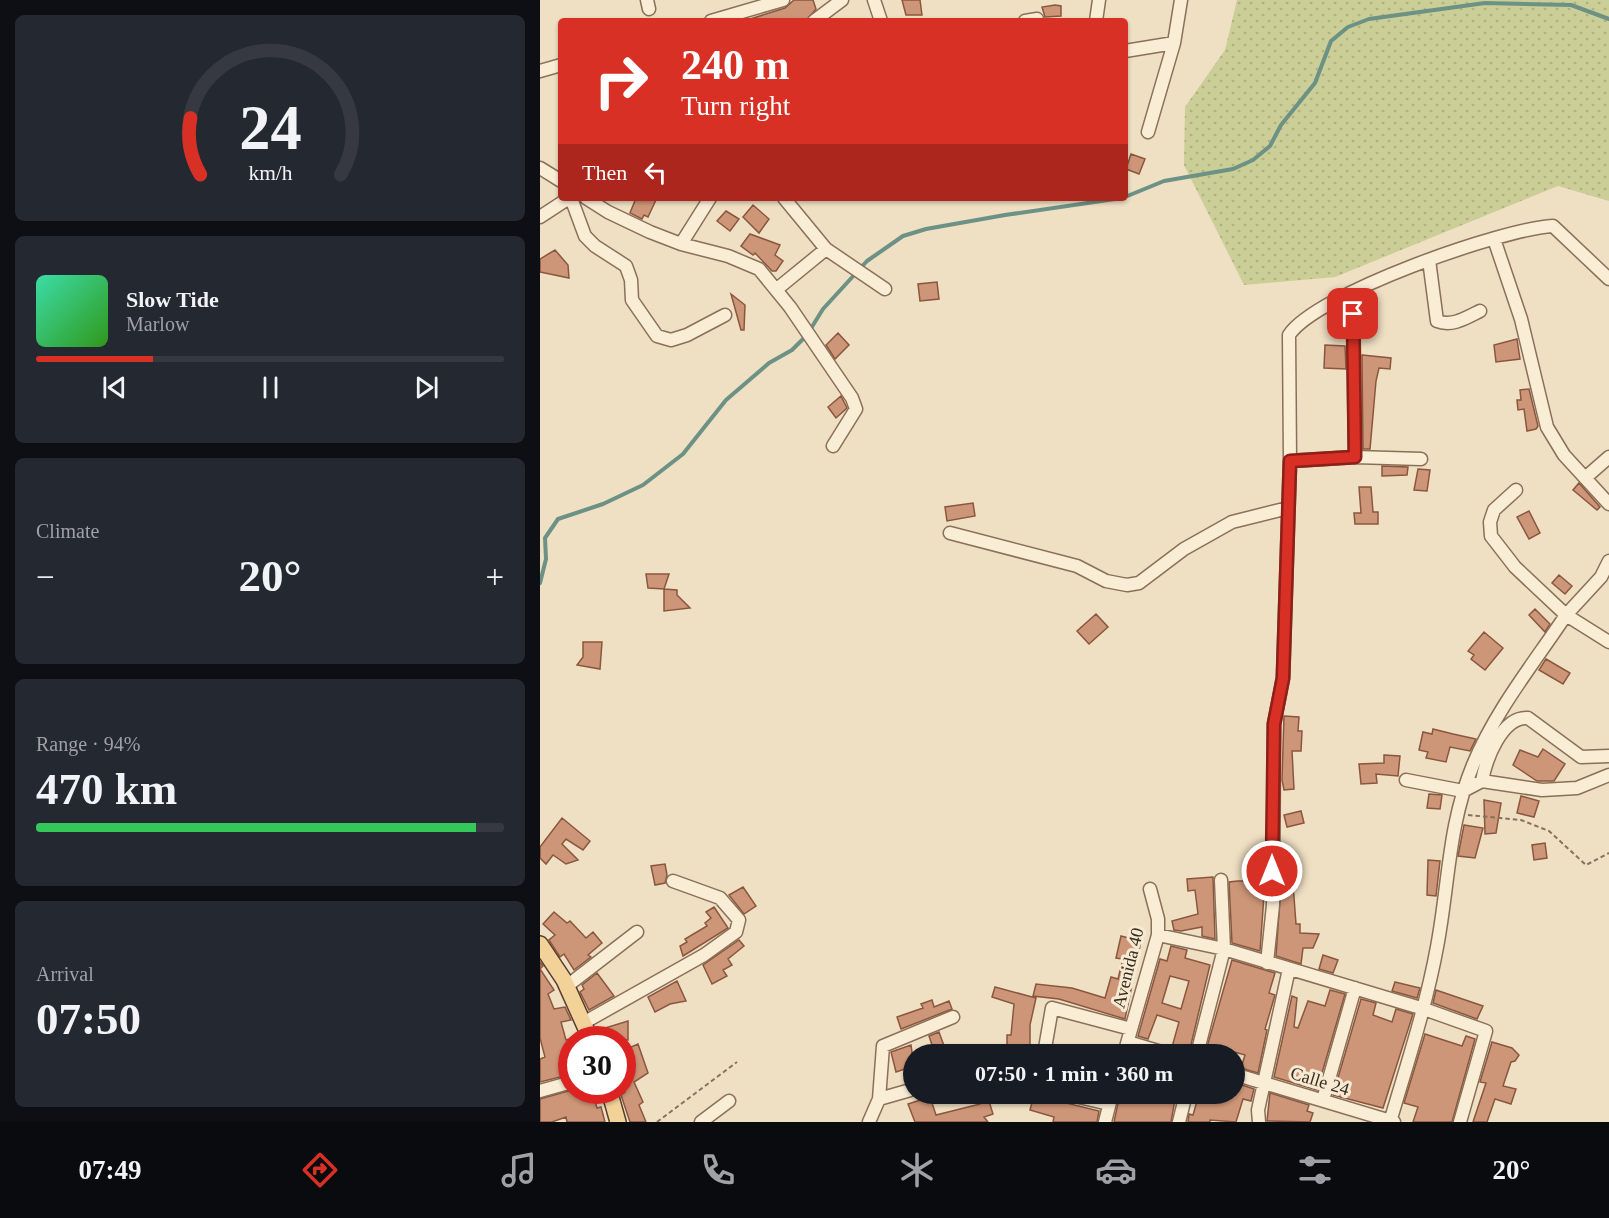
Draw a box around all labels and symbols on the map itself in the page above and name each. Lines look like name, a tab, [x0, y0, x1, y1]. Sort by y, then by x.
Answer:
pin	[1327, 288, 1378, 339]
position arrow	[1240, 839, 1304, 903]
street label: Avenida 40	[1108, 926, 1148, 1010]
speed limit sign: 30	[558, 1026, 636, 1104]
street label: Calle 24	[1288, 1063, 1352, 1099]

